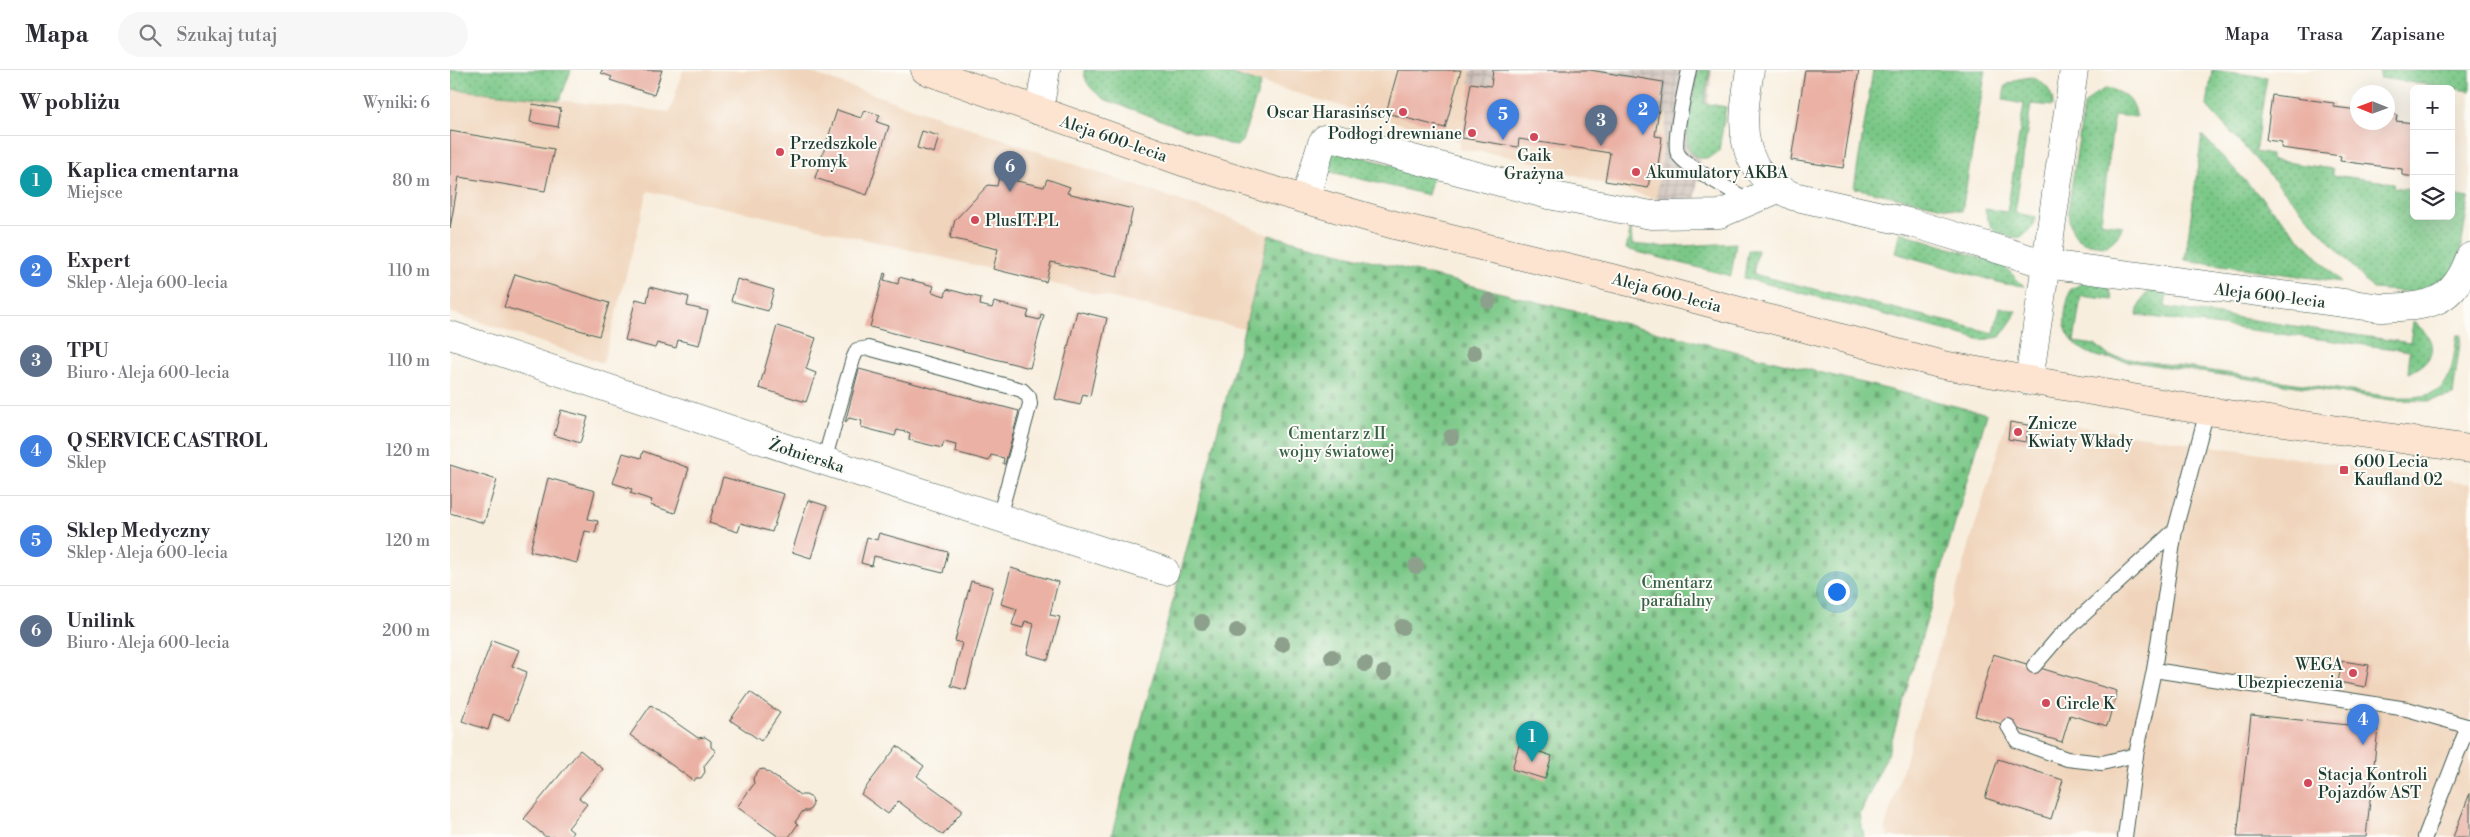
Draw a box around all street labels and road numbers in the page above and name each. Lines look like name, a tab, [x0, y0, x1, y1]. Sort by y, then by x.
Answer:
street label: Aleja 600-lecia	[1057, 111, 1171, 167]
street label: Aleja 600-lecia	[1609, 269, 1724, 317]
street label: Aleja 600-lecia	[2212, 279, 2328, 313]
street label: Żołnierska	[767, 432, 848, 478]

